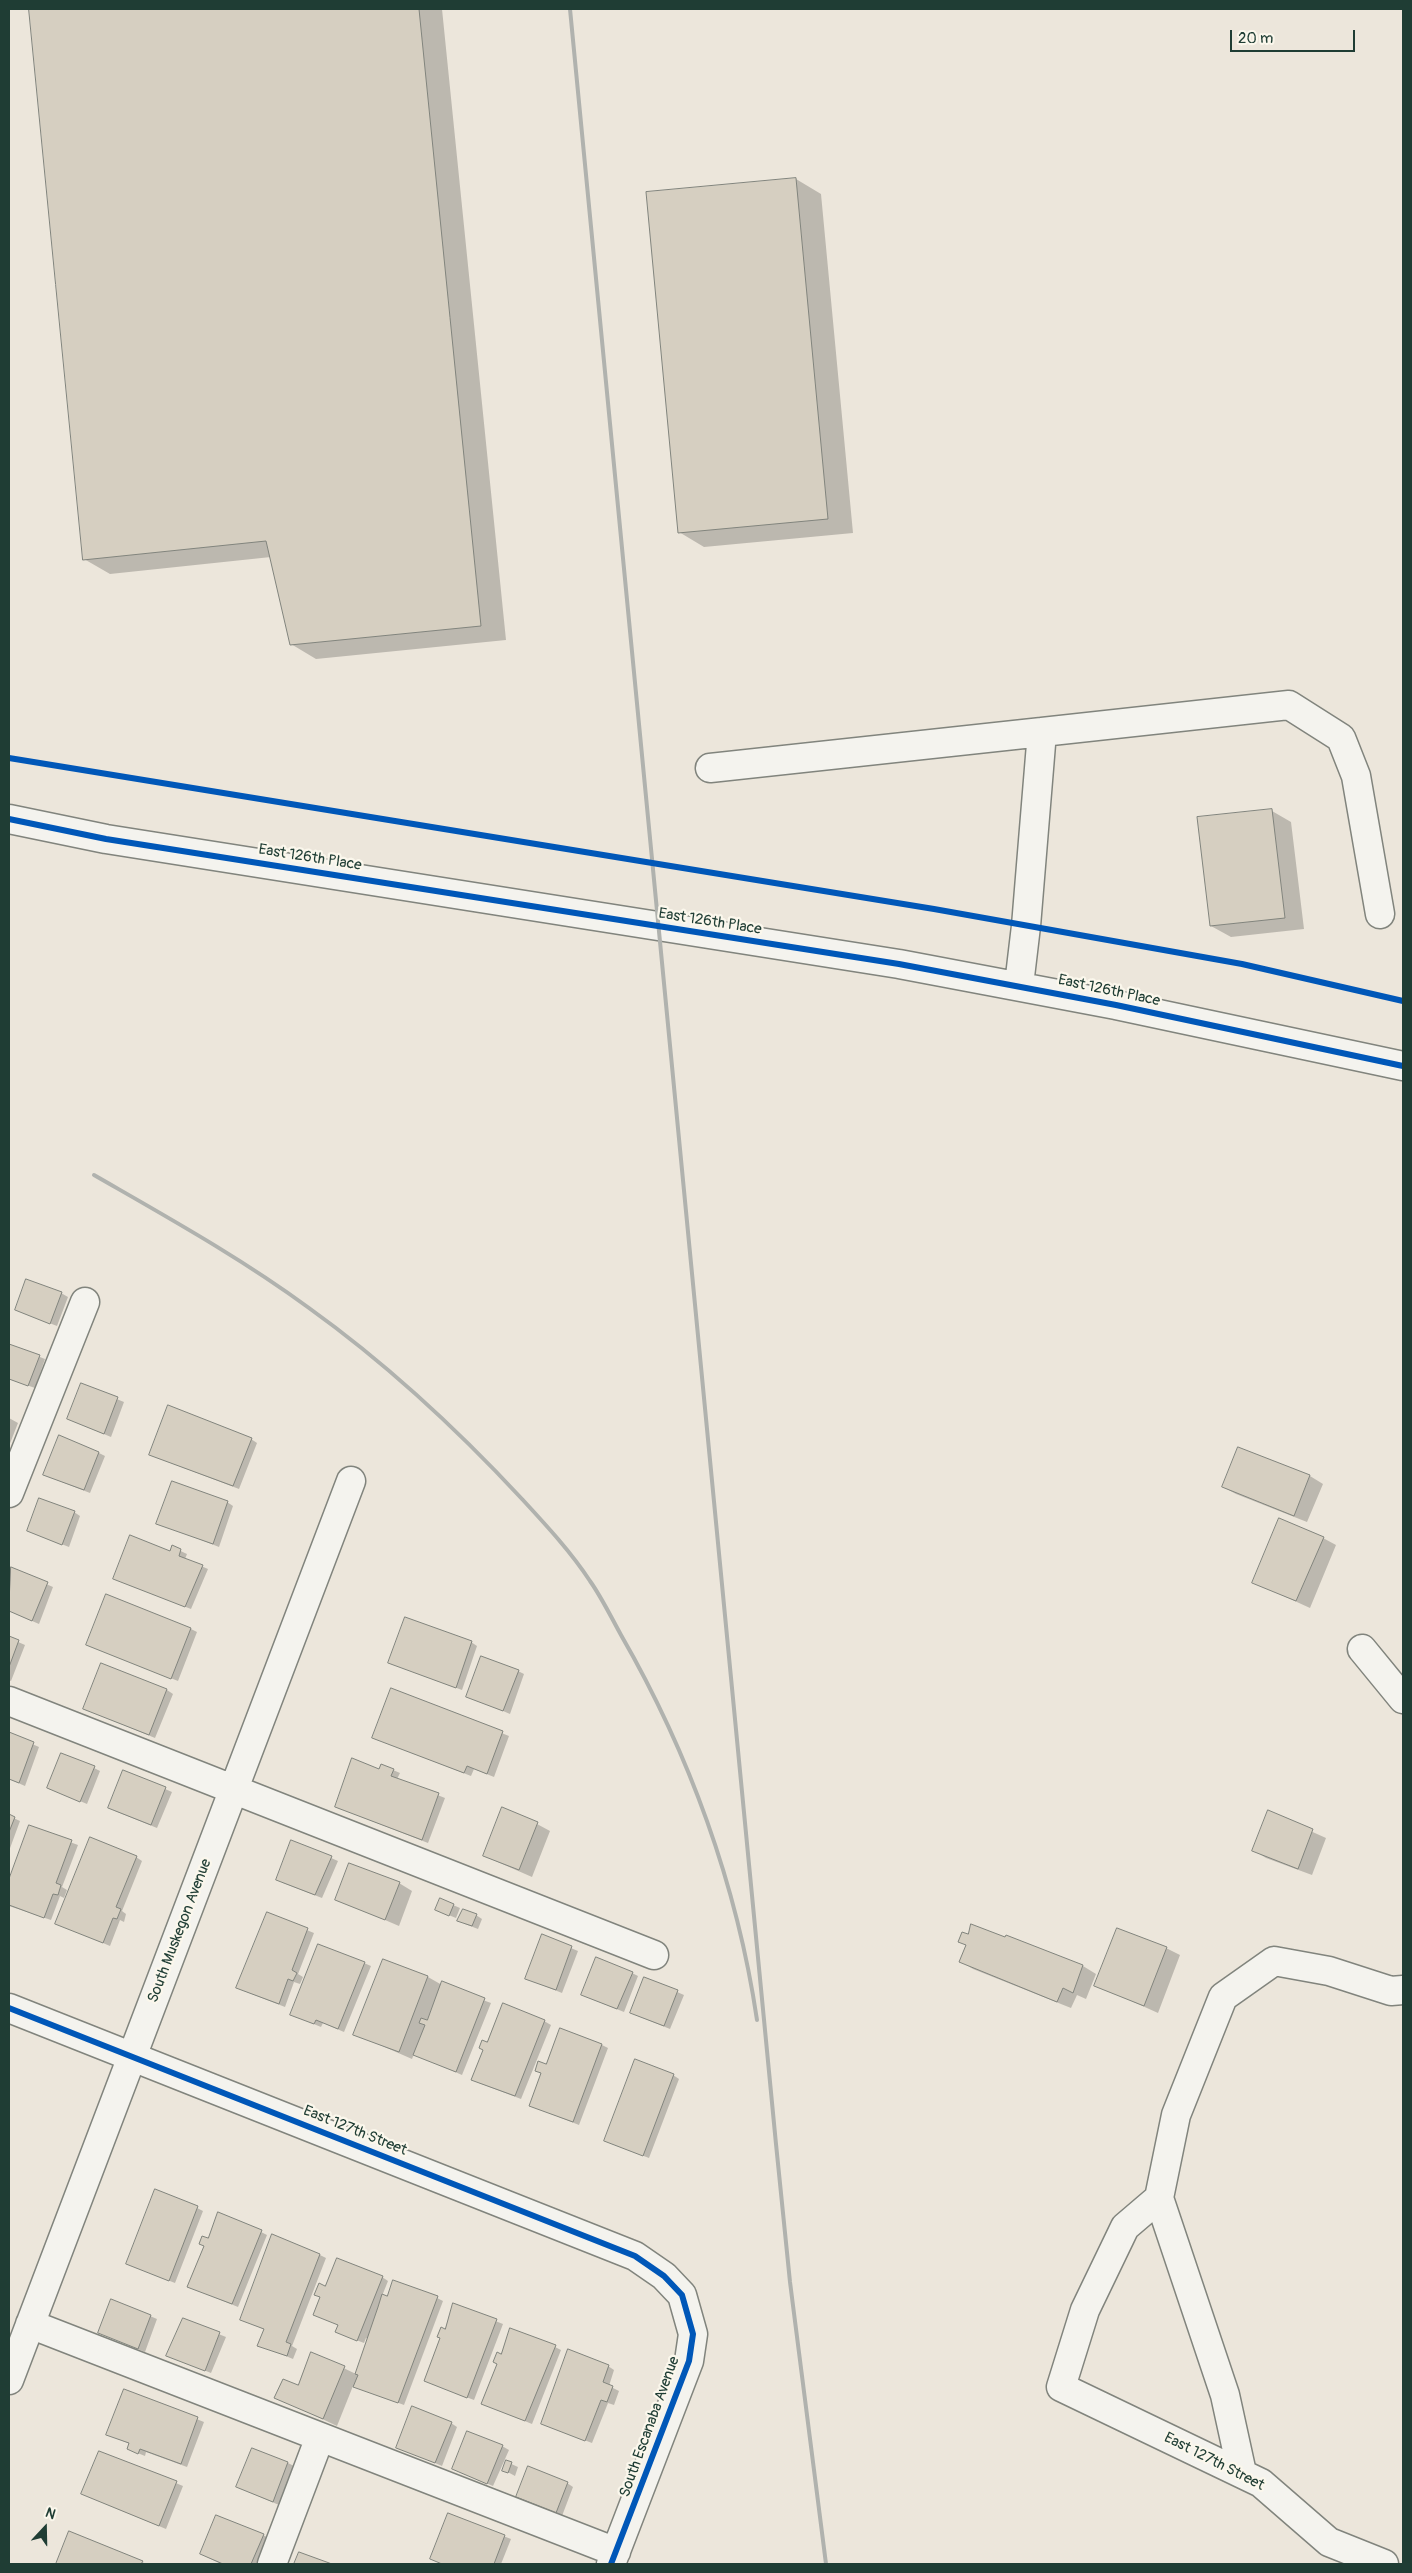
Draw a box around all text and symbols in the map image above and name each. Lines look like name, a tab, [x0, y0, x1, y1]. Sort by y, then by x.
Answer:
scale bar	[1232, 20, 1357, 52]
text: 20 m	[1238, 29, 1273, 48]
street label: East 126th Place	[257, 841, 363, 875]
street label: East 126th Place	[657, 905, 763, 939]
street label: East 126th Place	[1056, 971, 1162, 1011]
street label: South Muskegon Avenue	[144, 1857, 216, 2005]
street label: East 127th Street	[301, 2102, 409, 2160]
street label: South Escanaba Avenue	[616, 2354, 684, 2500]
street label: East 127th Street	[1161, 2429, 1267, 2495]
north arrow	[20, 2503, 70, 2553]
text: N	[43, 2504, 58, 2523]

